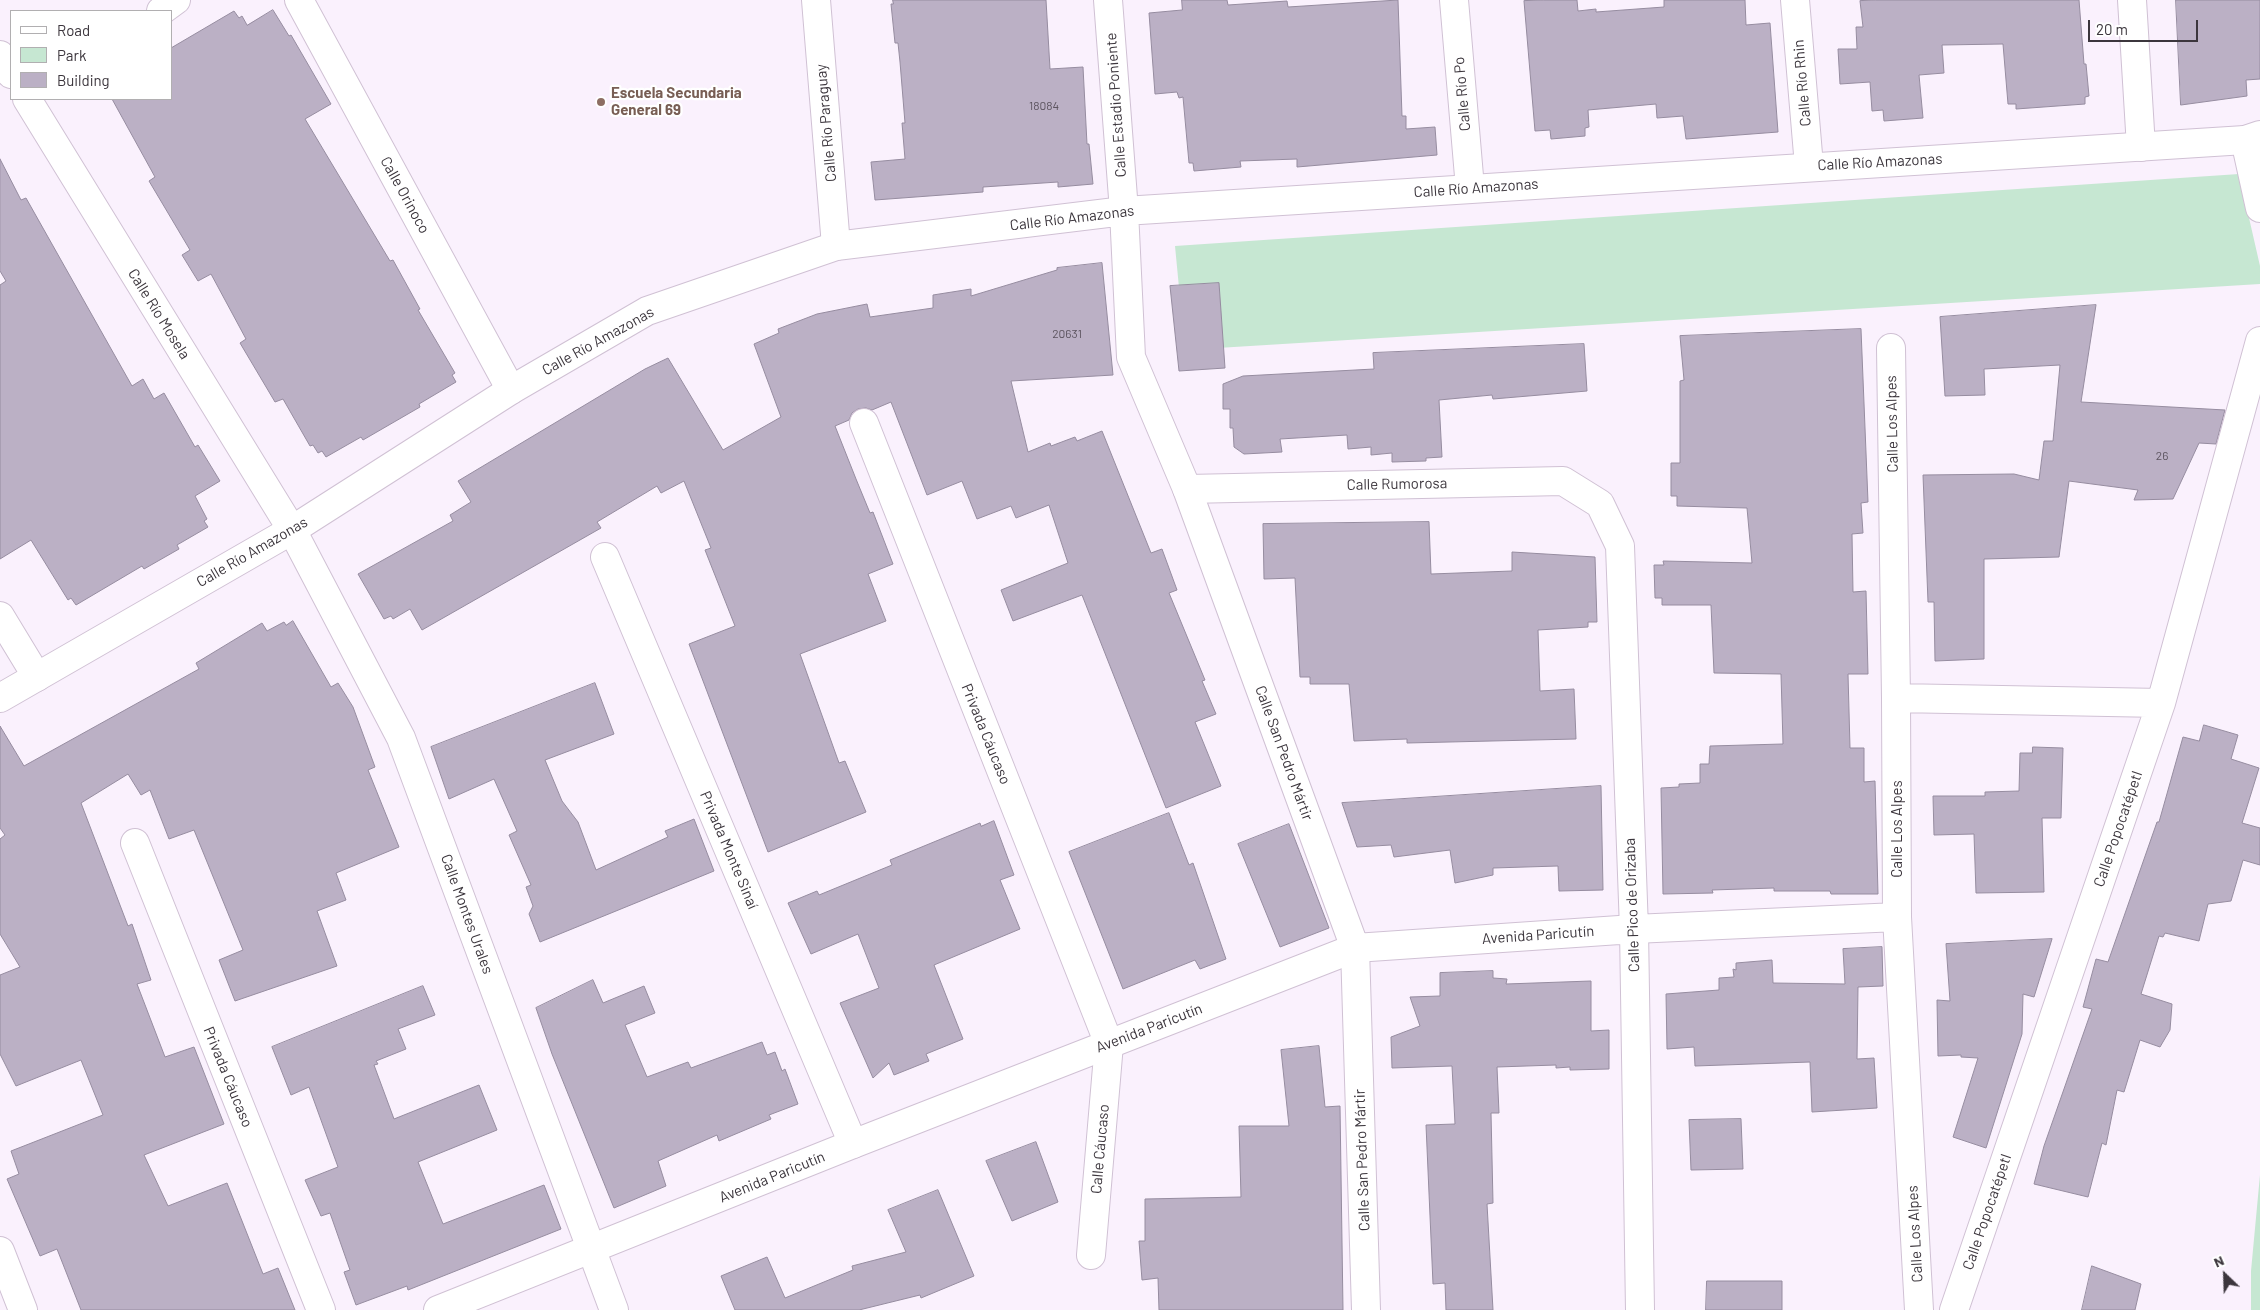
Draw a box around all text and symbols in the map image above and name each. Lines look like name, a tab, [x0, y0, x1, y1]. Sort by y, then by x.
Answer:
legend	[10, 10, 172, 100]
scale bar	[2090, 10, 2200, 42]
text: 20 m	[2096, 20, 2128, 38]
text: Road	[57, 21, 90, 39]
street label: Calle Estadio Poniente	[1102, 32, 1130, 178]
street label: Calle Río Rhin	[1789, 39, 1815, 127]
text: Park	[57, 46, 86, 64]
street label: Calle Río Po	[1450, 56, 1474, 132]
street label: Calle Río Paraguay	[812, 63, 840, 183]
text: Building	[57, 71, 110, 89]
place label: Escuela Secundaria General 69	[611, 84, 742, 119]
marker: Escuela Secundaria General 69	[595, 96, 607, 108]
house number: 18084	[1029, 99, 1059, 113]
street label: Calle Río Amazonas	[1817, 150, 1943, 174]
street label: Calle Orinoco	[376, 153, 434, 237]
street label: Calle Río Amazonas	[1413, 175, 1539, 201]
street label: Calle Río Amazonas	[1009, 201, 1135, 235]
street label: Calle Río Mosela	[124, 265, 194, 363]
street label: Calle Río Amazonas	[539, 303, 657, 379]
house number: 20631	[1052, 327, 1082, 341]
street label: Calle Los Alpes	[1882, 375, 1902, 473]
house number: 26	[2156, 449, 2168, 463]
street label: Calle Rumorosa	[1347, 474, 1447, 494]
street label: Calle Río Amazonas	[193, 513, 311, 591]
street label: Privada Cáucaso	[958, 681, 1014, 787]
street label: Calle San Pedro Mártir	[1251, 683, 1317, 823]
street label: Calle Popocatépetl	[2090, 769, 2146, 889]
street label: Calle Los Alpes	[1888, 780, 1906, 878]
street label: Privada Monte Sinaí	[696, 788, 762, 912]
street label: Calle Pico de Orizaba	[1621, 838, 1643, 972]
street label: Calle Montes Urales	[437, 852, 497, 976]
street label: Avenida Paricutín	[1481, 922, 1595, 948]
street label: Avenida Paricutín	[1093, 999, 1205, 1057]
street label: Privada Cáucaso	[200, 1024, 256, 1130]
street label: Calle San Pedro Mártir	[1351, 1089, 1373, 1231]
street label: Calle Cáucaso	[1087, 1103, 1113, 1195]
street label: Avenida Paricutín	[716, 1148, 828, 1206]
street label: Calle Popocatépetl	[1959, 1152, 2015, 1272]
street label: Calle Los Alpes	[1903, 1185, 1927, 1283]
north arrow	[2200, 1250, 2250, 1300]
text: N	[2211, 1251, 2226, 1270]

